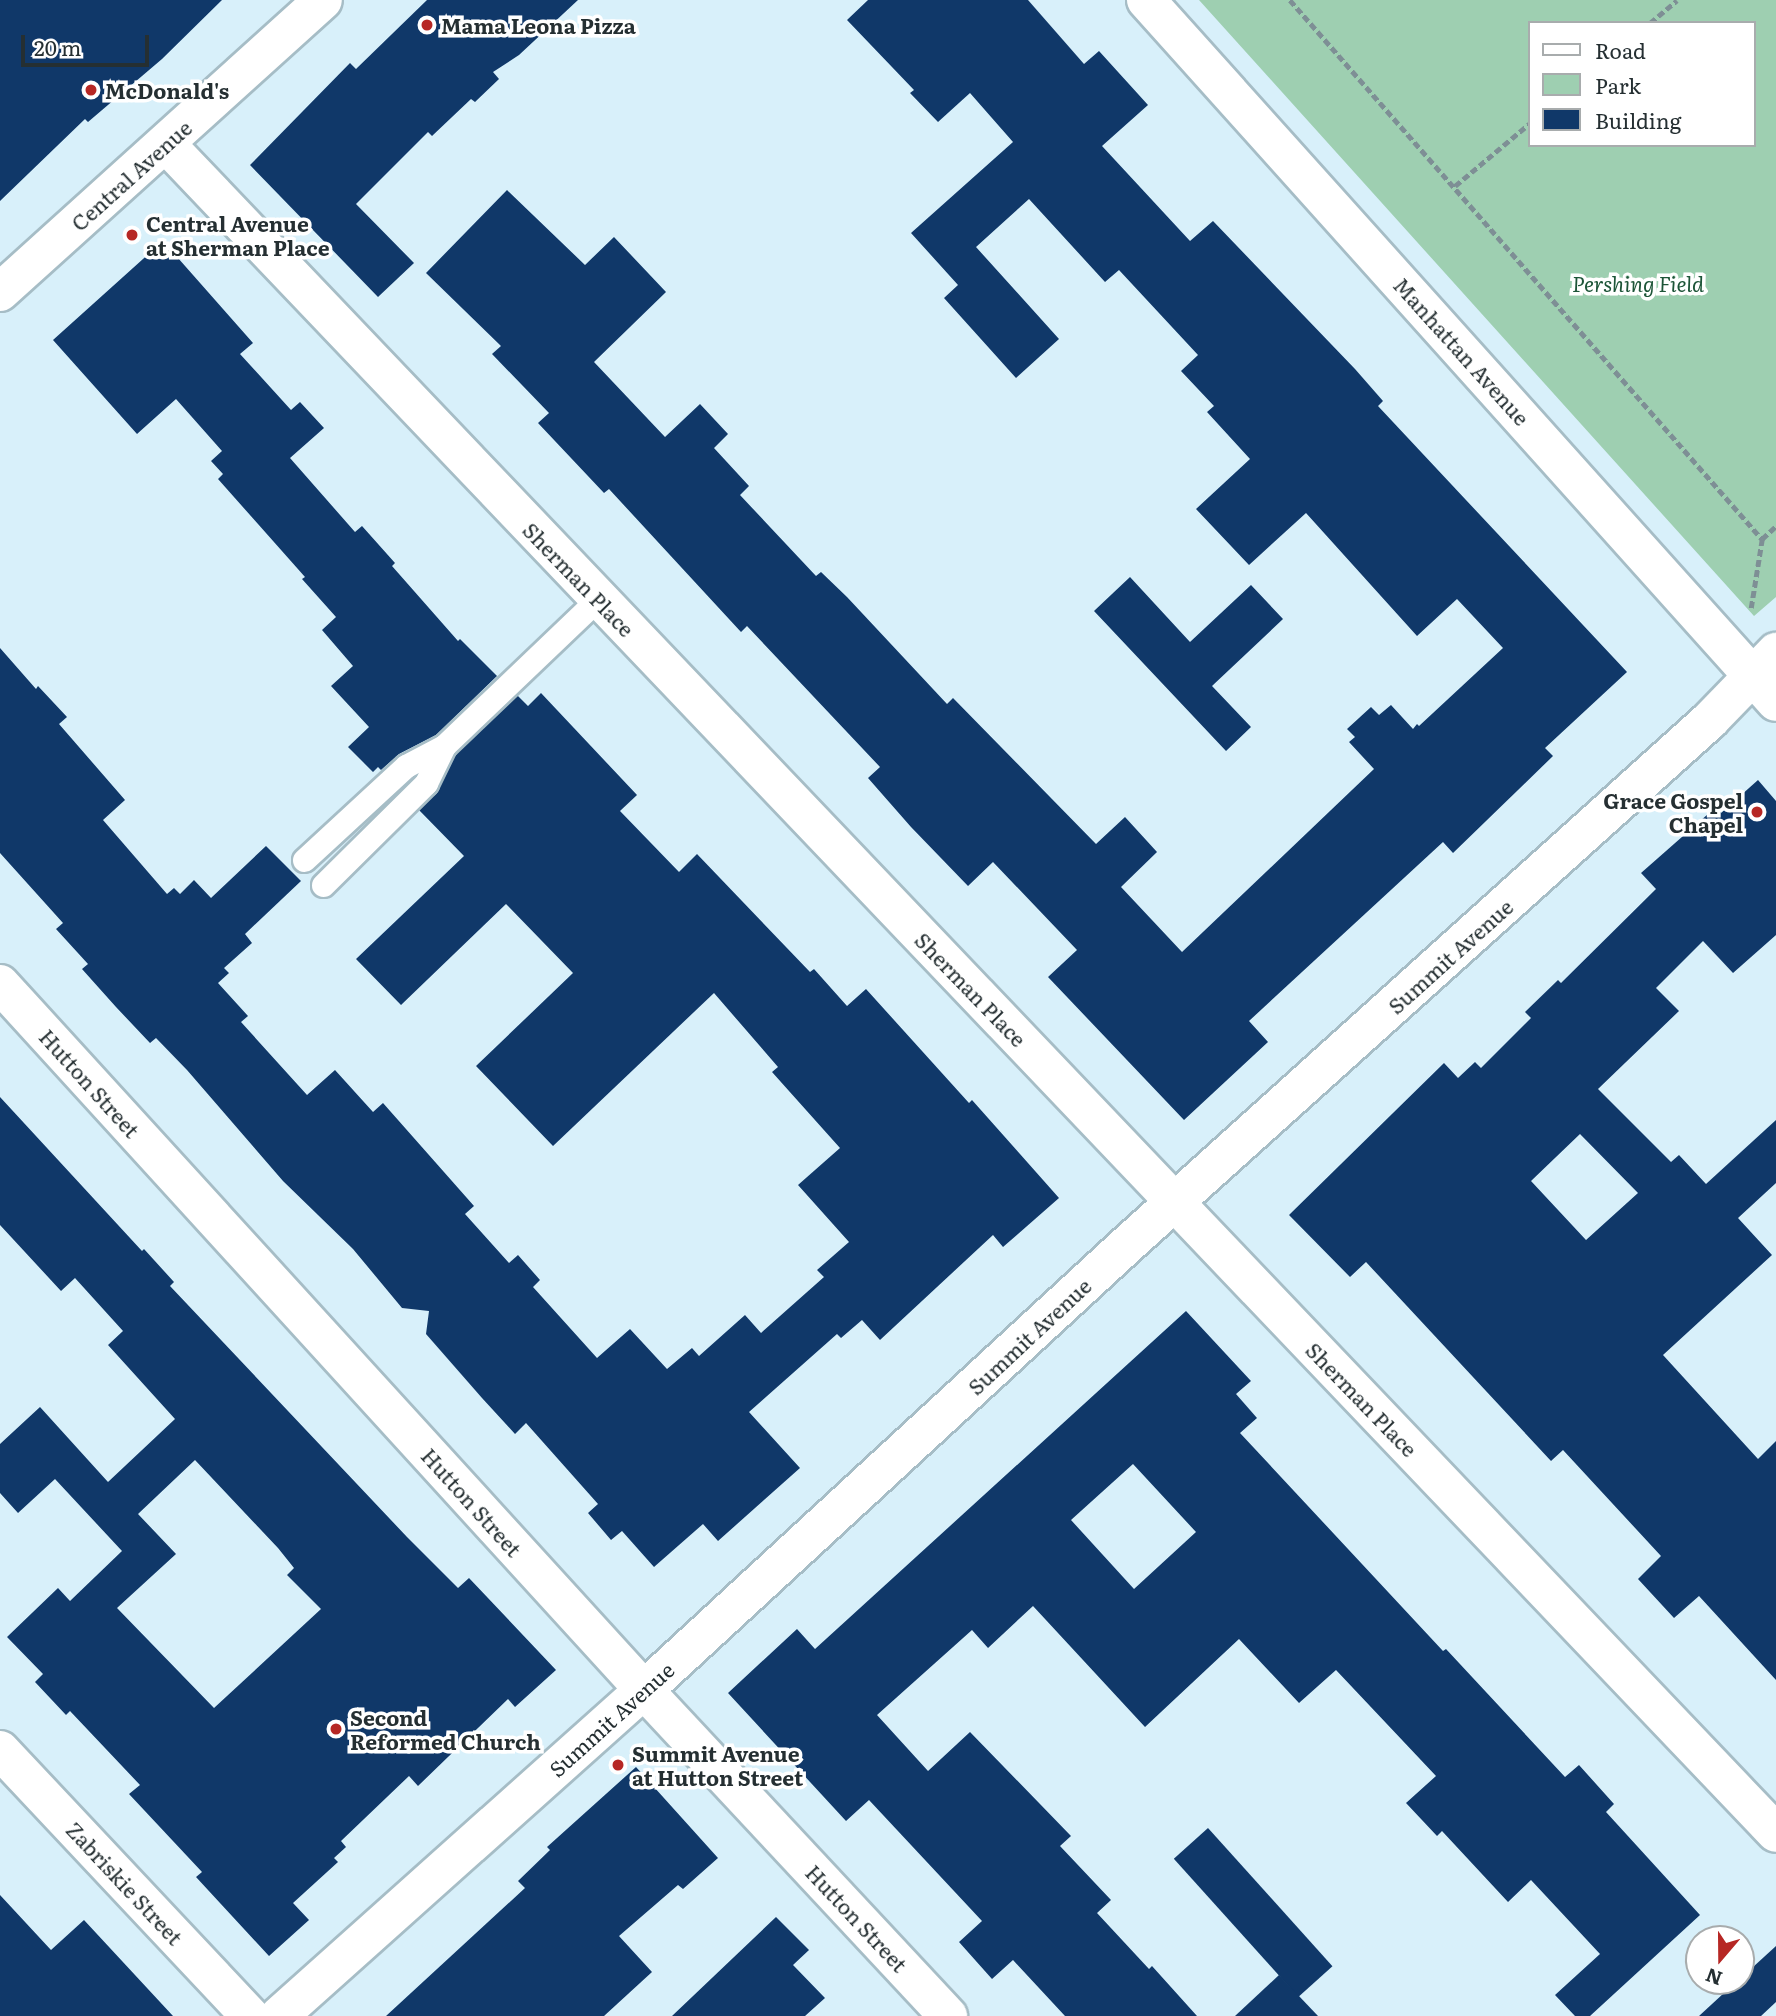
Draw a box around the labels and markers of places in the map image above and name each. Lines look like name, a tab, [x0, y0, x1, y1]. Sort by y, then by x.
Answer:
place label: Mama Leona Pizza	[441, 12, 636, 38]
marker: Mama Leona Pizza	[419, 17, 435, 33]
place label: McDonald's	[105, 77, 229, 103]
marker: McDonald's	[83, 82, 99, 98]
place label: Central Avenue at Sherman Place	[146, 210, 330, 260]
marker: Central Avenue at Sherman Place	[124, 227, 140, 243]
place label: Grace Gospel Chapel	[1603, 787, 1743, 837]
marker: Grace Gospel Chapel	[1749, 804, 1765, 820]
place label: Second Reformed Church	[350, 1704, 541, 1754]
marker: Second Reformed Church	[328, 1721, 344, 1737]
place label: Summit Avenue at Hutton Street	[632, 1740, 803, 1790]
marker: Summit Avenue at Hutton Street	[610, 1757, 626, 1773]

